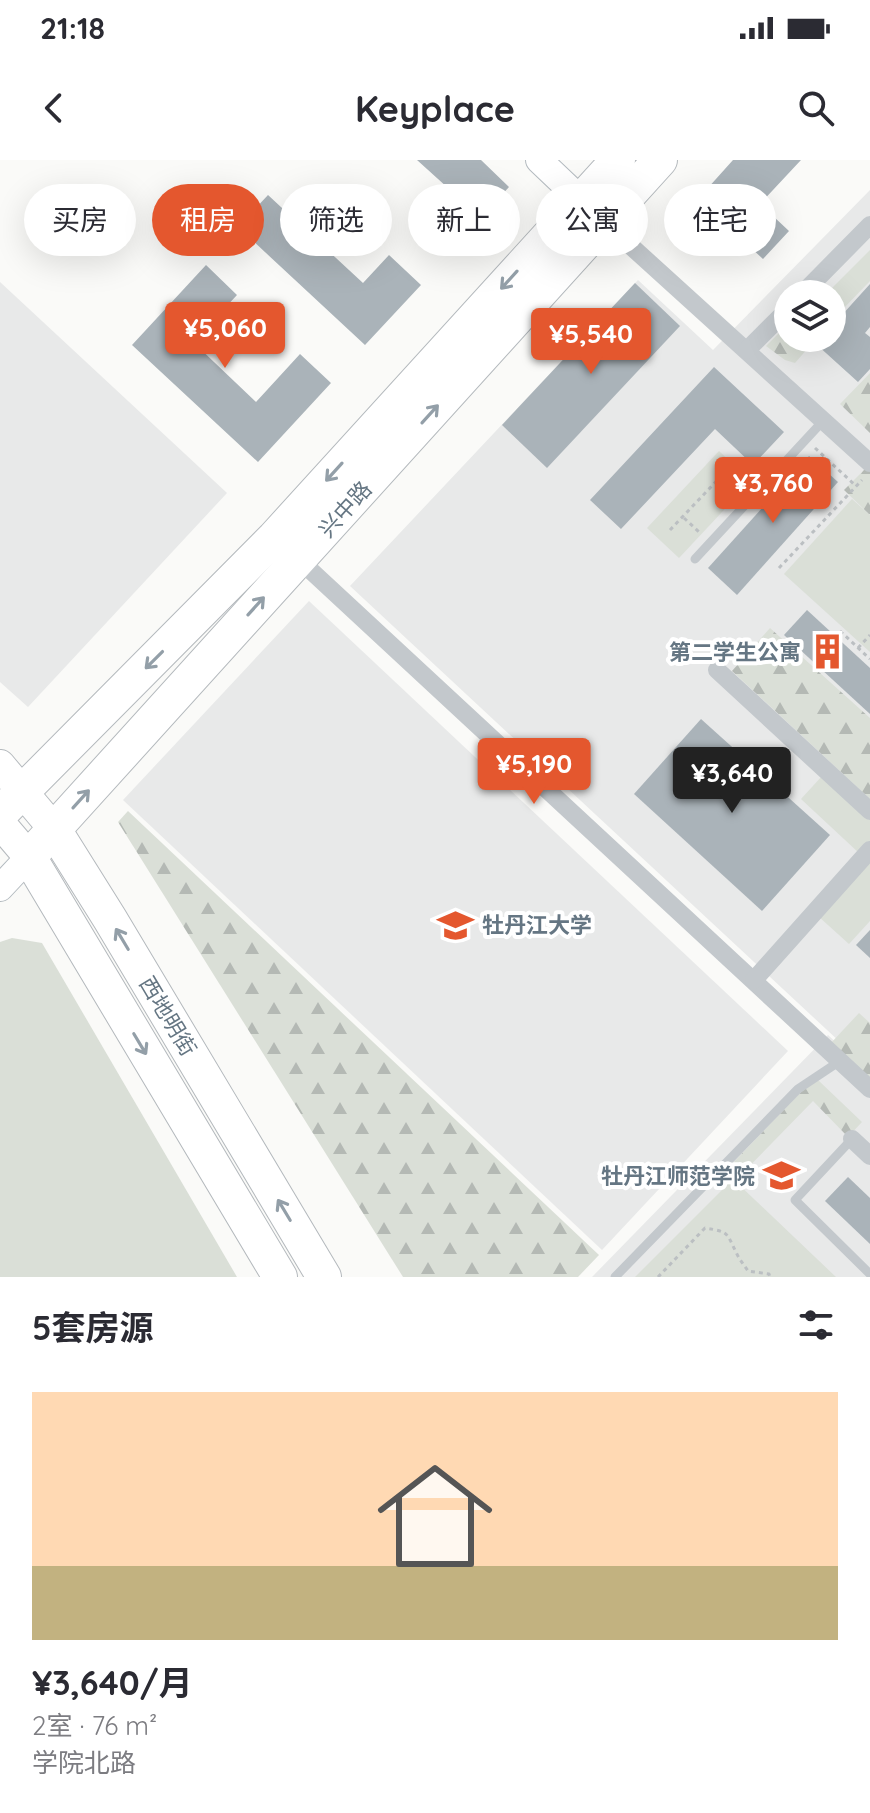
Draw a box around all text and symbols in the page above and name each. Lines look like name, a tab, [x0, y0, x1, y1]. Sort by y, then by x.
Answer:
text: 21:18	[40, 9, 105, 47]
icon: back	[32, 86, 76, 130]
text: Keyplace	[355, 86, 515, 131]
icon: search	[794, 86, 838, 130]
chip: 买房	[24, 184, 136, 256]
chip: 租房	[152, 184, 264, 256]
chip: 筛选	[280, 184, 392, 256]
chip: 新上	[408, 184, 520, 256]
chip: 公寓	[536, 184, 648, 256]
chip: 住宅	[664, 184, 776, 256]
one-way arrow	[500, 269, 518, 289]
map controls	[774, 280, 846, 352]
button: layers	[774, 280, 846, 352]
pin: ¥5,060	[160, 302, 290, 370]
pin: ¥5,540	[526, 308, 656, 376]
text: ¥5,060	[183, 311, 267, 344]
text: ¥5,540	[549, 317, 633, 350]
one-way arrow	[421, 404, 439, 424]
pin: ¥3,760	[708, 457, 838, 525]
one-way arrow	[324, 462, 343, 482]
text: ¥3,760	[733, 466, 813, 499]
street label: 兴中路	[313, 475, 377, 543]
one-way arrow	[246, 597, 264, 617]
building icon: 第二学生公寓	[808, 633, 846, 671]
place label: 第二学生公寓	[669, 638, 801, 666]
one-way arrow	[144, 649, 164, 669]
pin: ¥5,190	[469, 738, 599, 806]
text: ¥5,190	[496, 747, 572, 780]
pin: ¥3,640	[667, 747, 797, 815]
text: ¥3,640	[691, 756, 773, 789]
one-way arrow	[71, 789, 89, 809]
school or university icon: 牡丹江大学	[437, 906, 475, 944]
place label: 牡丹江大学	[482, 911, 592, 939]
one-way arrow	[113, 928, 129, 951]
street label: 西地明街	[133, 971, 203, 1061]
one-way arrow	[133, 1032, 149, 1055]
school or university icon: 牡丹江师范学院	[762, 1157, 800, 1195]
place label: 牡丹江师范学院	[601, 1162, 755, 1190]
one-way arrow	[275, 1199, 291, 1222]
icon: filters	[794, 1303, 838, 1347]
text: 5套房源	[32, 1306, 154, 1349]
icon: home	[363, 1444, 507, 1588]
text: ¥3,640/月	[32, 1661, 193, 1704]
text: 2室 · 76 m²	[32, 1709, 157, 1742]
text: 学院北路	[32, 1746, 136, 1779]

